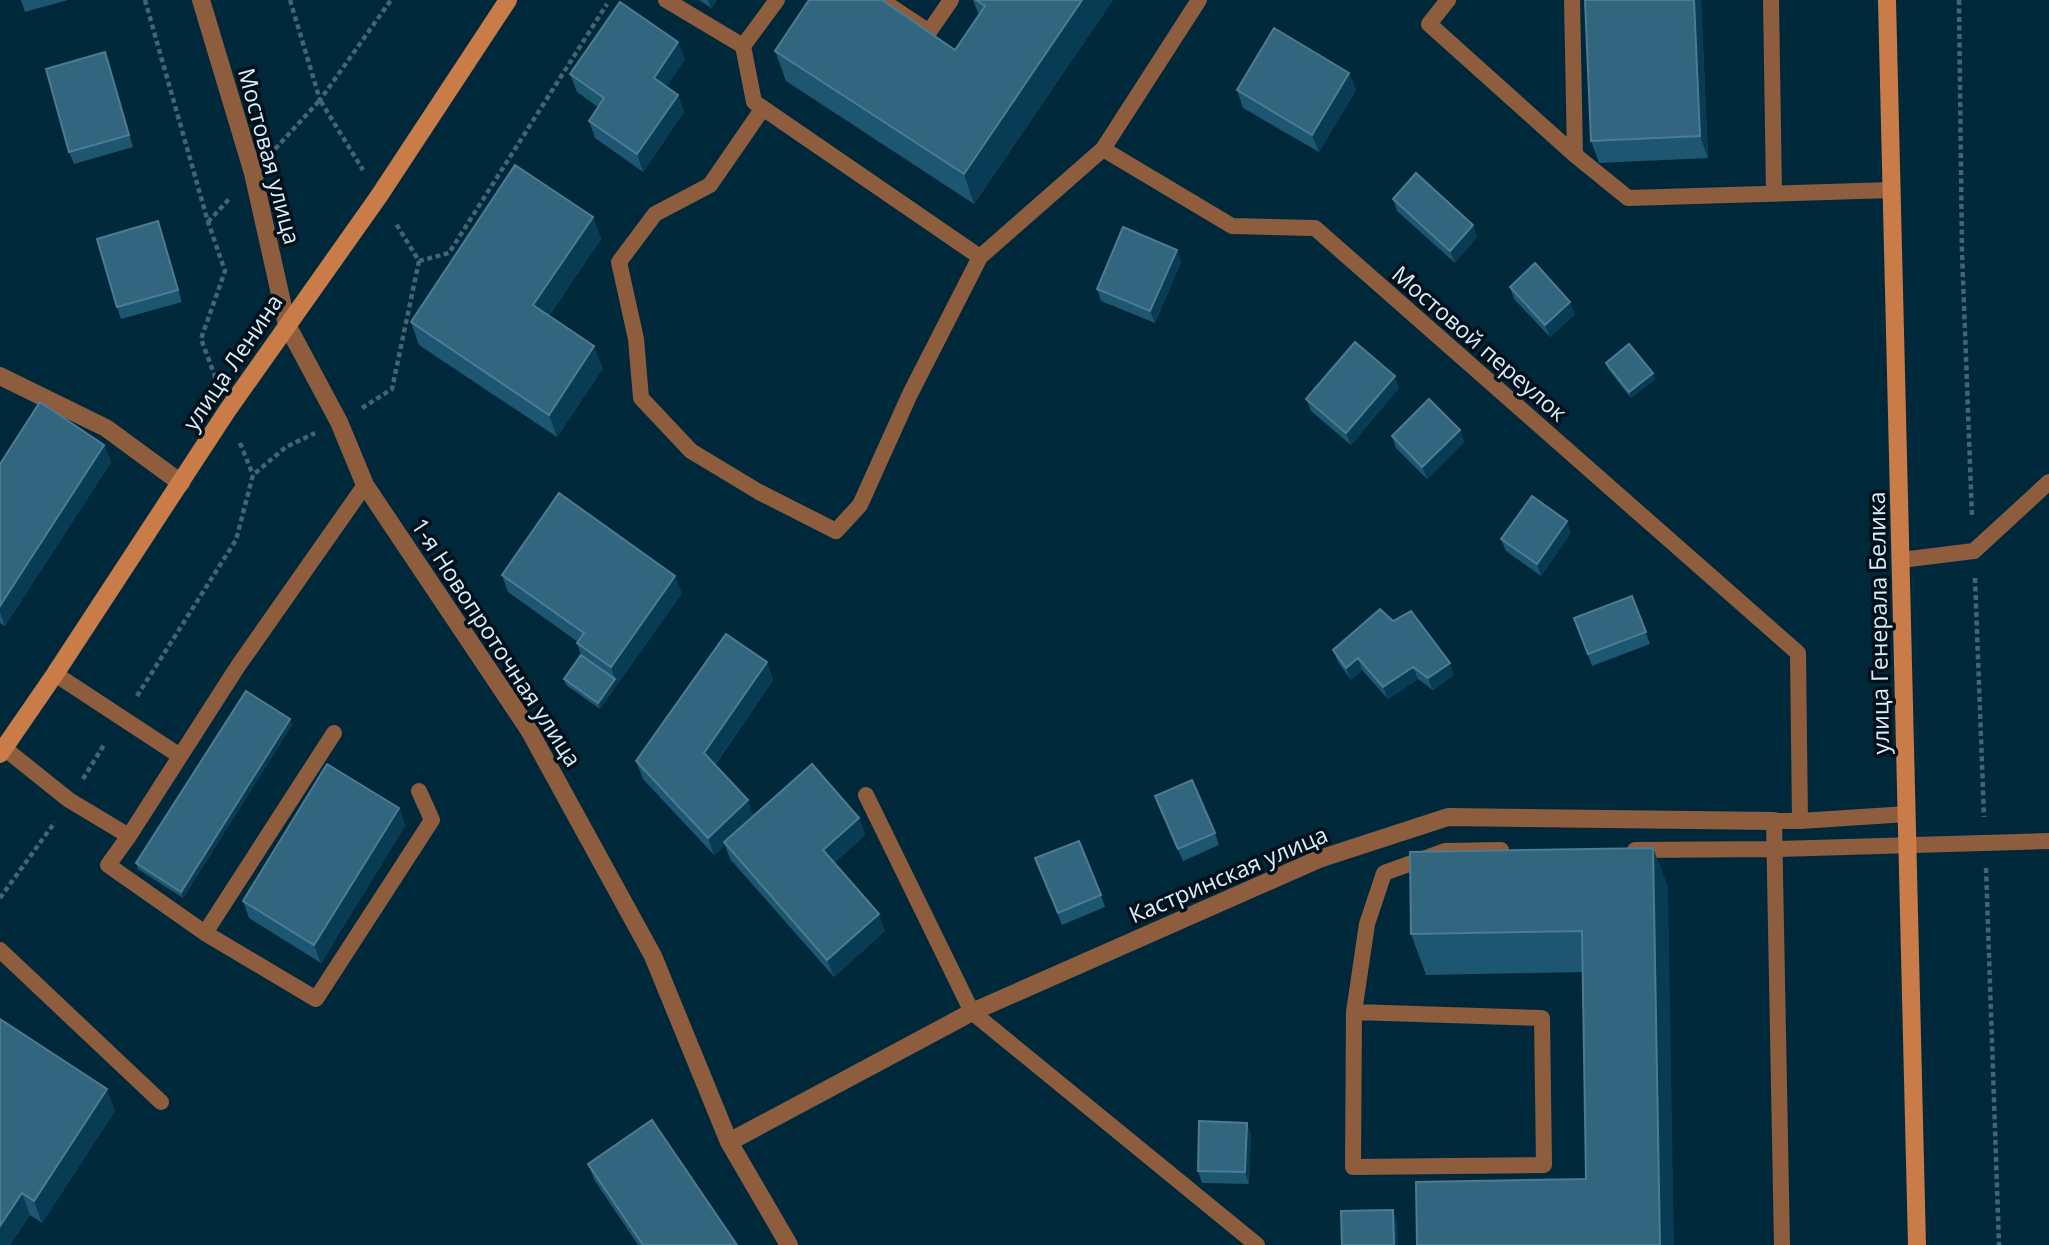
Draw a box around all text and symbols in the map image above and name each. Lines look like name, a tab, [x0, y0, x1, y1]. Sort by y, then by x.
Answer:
street label: Мостовая улица	[231, 64, 309, 248]
street label: Мостовой переулок	[1386, 258, 1575, 428]
street label: улица Ленина	[175, 288, 289, 436]
street label: улица Генерала Белика	[1860, 491, 1896, 755]
street label: 1-я Новопроточная улица	[404, 512, 590, 772]
street label: Кастринская улица	[1124, 818, 1332, 930]

